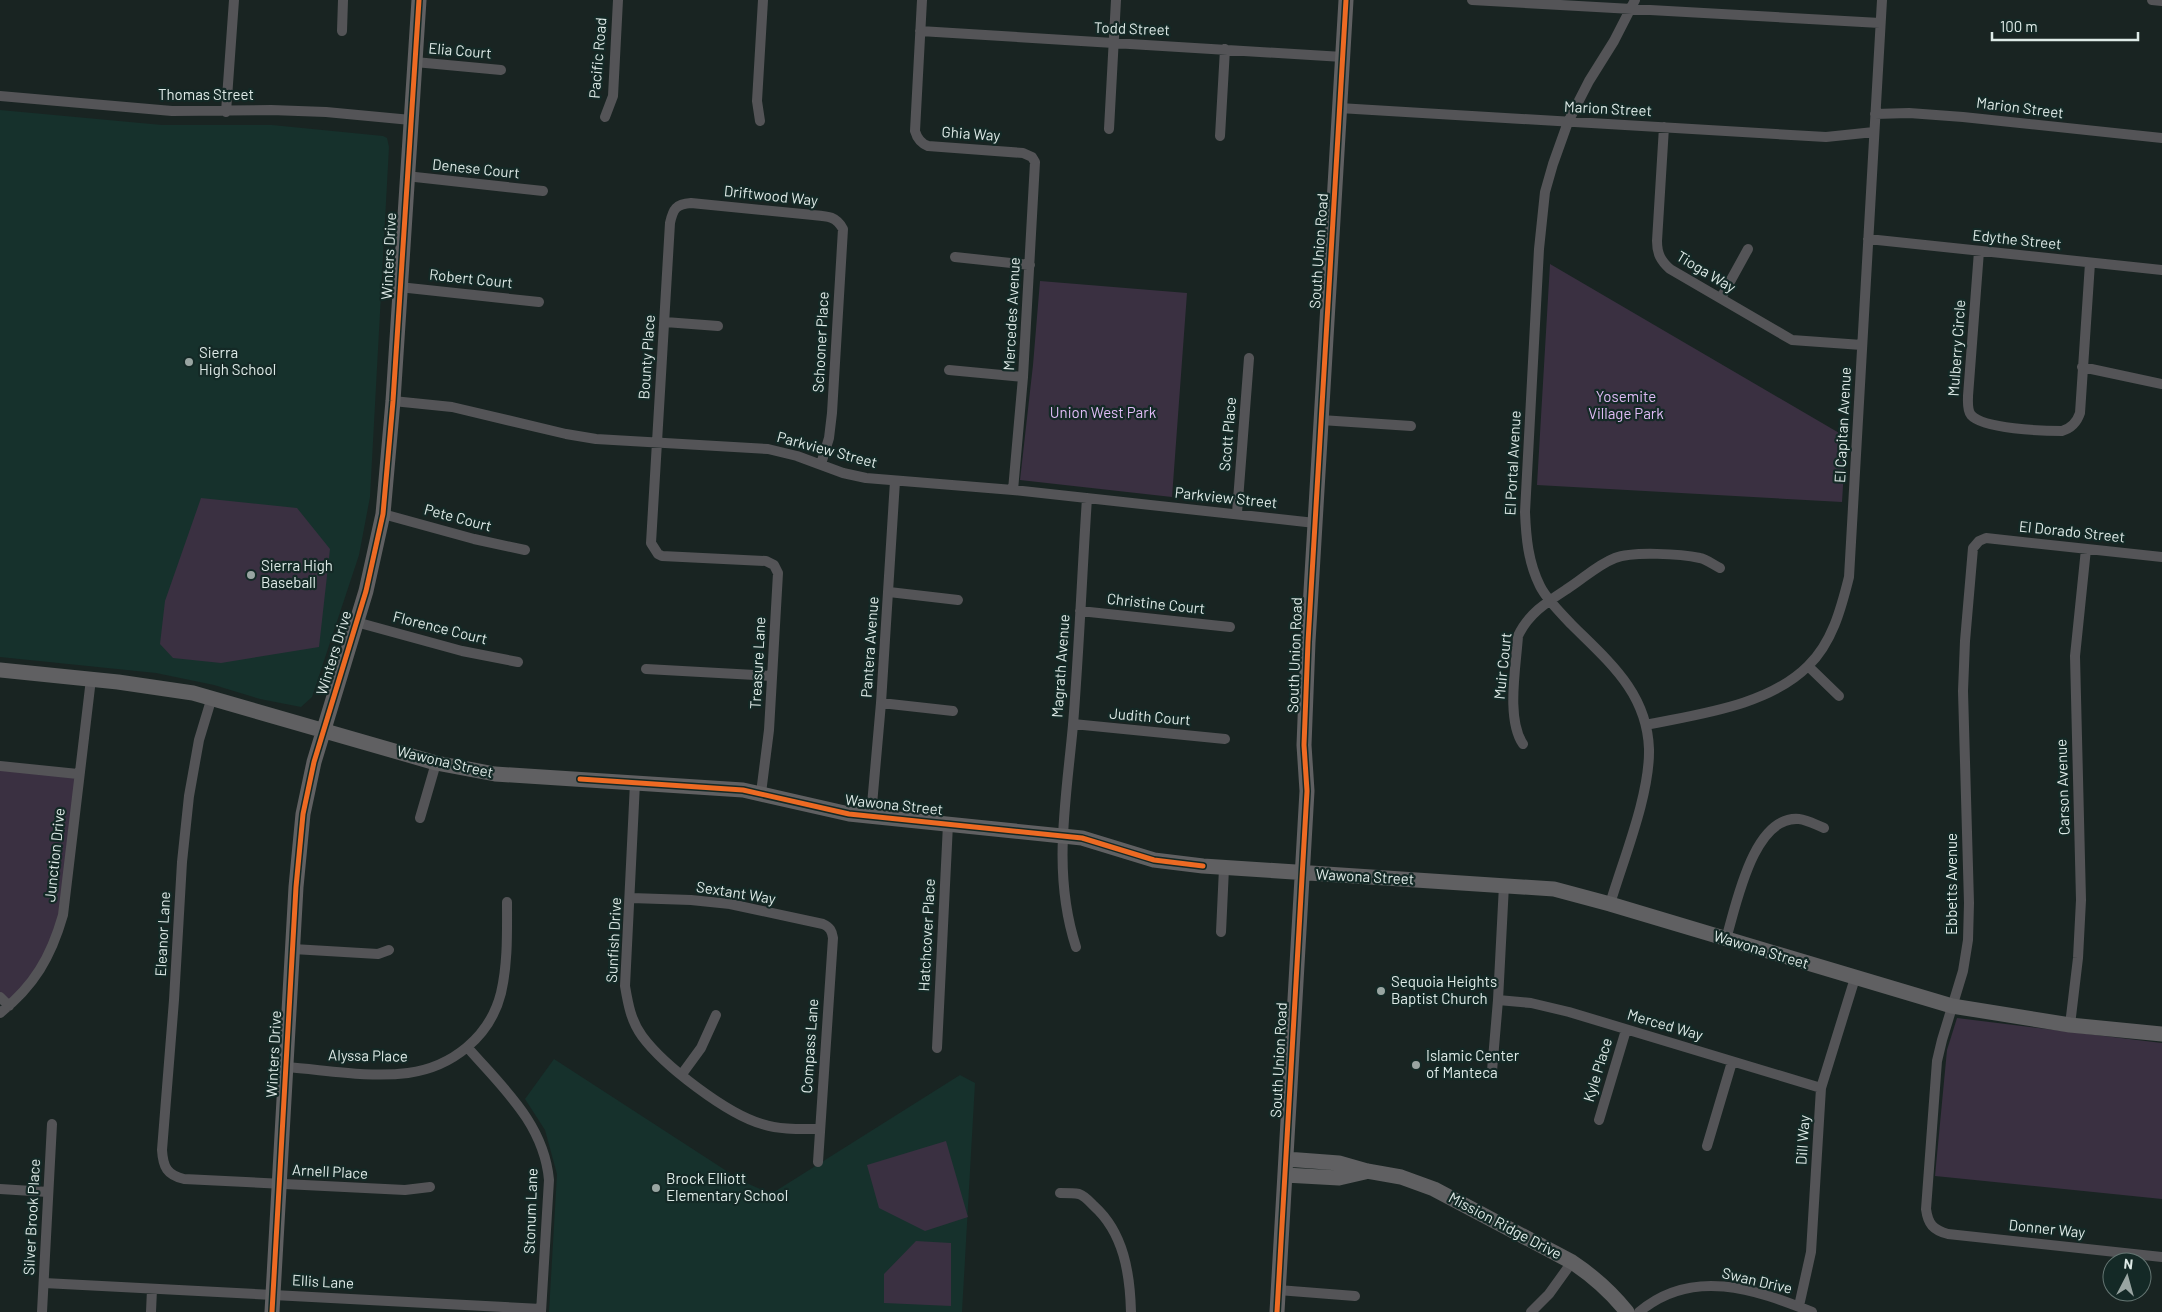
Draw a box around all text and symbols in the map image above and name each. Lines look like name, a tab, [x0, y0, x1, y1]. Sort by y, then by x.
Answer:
scale bar	[1992, 10, 2138, 42]
street label: Pacific Road	[584, 17, 610, 99]
text: 100 m	[2000, 17, 2038, 35]
street label: Todd Street	[1094, 18, 1170, 38]
street label: Elia Court	[428, 38, 492, 62]
street label: Thomas Street	[158, 85, 254, 103]
street label: Marion Street	[1975, 93, 2065, 121]
street label: Marion Street	[1564, 97, 1652, 119]
street label: Ghia Way	[941, 122, 1001, 144]
street label: Denese Court	[432, 154, 521, 182]
street label: Driftwood Way	[723, 181, 819, 209]
street label: South Union Road	[1305, 193, 1331, 309]
street label: Winters Drive	[377, 212, 399, 300]
street label: Edythe Street	[1972, 225, 2063, 253]
street label: Tioga Way	[1674, 246, 1739, 296]
street label: Mercedes Avenue	[999, 257, 1023, 371]
street label: Robert Court	[428, 265, 514, 291]
street label: Schooner Place	[808, 291, 832, 393]
street label: Mulberry Circle	[1944, 299, 1968, 397]
street label: Bounty Place	[634, 314, 658, 400]
place label: Sierra High School	[199, 343, 276, 378]
marker: Sierra High School	[183, 356, 195, 368]
street label: El Capitan Avenue	[1830, 366, 1854, 483]
park label: Yosemite Village Park	[1588, 387, 1664, 422]
street label: Scott Place	[1215, 396, 1239, 472]
park label: Union West Park	[1050, 403, 1157, 421]
street label: El Portal Avenue	[1500, 410, 1524, 516]
street label: Parkview Street	[775, 427, 879, 471]
street label: Parkview Street	[1174, 483, 1278, 511]
street label: Pete Court	[423, 499, 494, 535]
street label: El Dorado Street	[2018, 516, 2126, 546]
place label: Sierra High Baseball	[261, 556, 333, 591]
marker: Sierra High Baseball	[245, 569, 257, 581]
street label: Christine Court	[1106, 589, 1206, 617]
street label: Pantera Avenue	[856, 596, 882, 698]
street label: South Union Road	[1283, 597, 1305, 713]
street label: Florence Court	[391, 607, 489, 647]
street label: Winters Drive	[312, 608, 354, 697]
street label: Magrath Avenue	[1047, 614, 1073, 718]
street label: Treasure Lane	[746, 616, 768, 710]
street label: Muir Court	[1490, 631, 1514, 700]
street label: Judith Court	[1109, 703, 1192, 729]
street label: Carson Avenue	[2051, 739, 2073, 835]
street label: Wawona Street	[395, 741, 495, 781]
street label: Wawona Street	[844, 790, 944, 818]
street label: Junction Drive	[40, 807, 68, 903]
street label: Ebbetts Avenue	[1942, 833, 1960, 935]
street label: Wawona Street	[1315, 864, 1415, 888]
street label: Sextant Way	[695, 877, 777, 907]
street label: Hatchcover Place	[914, 878, 938, 992]
street label: Eleanor Lane	[151, 891, 173, 977]
street label: Sunfish Drive	[602, 897, 624, 983]
street label: Wawona Street	[1712, 926, 1811, 972]
place label: Sequoia Heights Baptist Church	[1391, 972, 1497, 1007]
marker: Sequoia Heights Baptist Church	[1375, 985, 1387, 997]
street label: Compass Lane	[797, 998, 821, 1094]
street label: South Union Road	[1266, 1002, 1290, 1118]
street label: Merced Way	[1625, 1005, 1705, 1043]
street label: Winters Drive	[262, 1010, 284, 1098]
street label: Kyle Place	[1579, 1036, 1615, 1104]
street label: Alyssa Place	[328, 1045, 408, 1065]
place label: Islamic Center of Manteca	[1426, 1046, 1520, 1081]
marker: Islamic Center of Manteca	[1410, 1059, 1422, 1071]
street label: Dill Way	[1791, 1114, 1813, 1165]
street label: Silver Brook Place	[19, 1158, 43, 1276]
street label: Arnell Place	[292, 1160, 369, 1182]
street label: Stonum Lane	[520, 1168, 540, 1254]
place label: Brock Elliott Elementary School	[666, 1169, 788, 1204]
marker: Brock Elliott Elementary School	[650, 1182, 662, 1194]
street label: Mission Ridge Drive	[1446, 1188, 1565, 1263]
street label: Donner Way	[2008, 1215, 2086, 1241]
north arrow	[2102, 1252, 2152, 1302]
text: N	[2123, 1255, 2134, 1273]
street label: Swan Drive	[1720, 1263, 1794, 1297]
street label: Ellis Lane	[292, 1270, 355, 1292]

